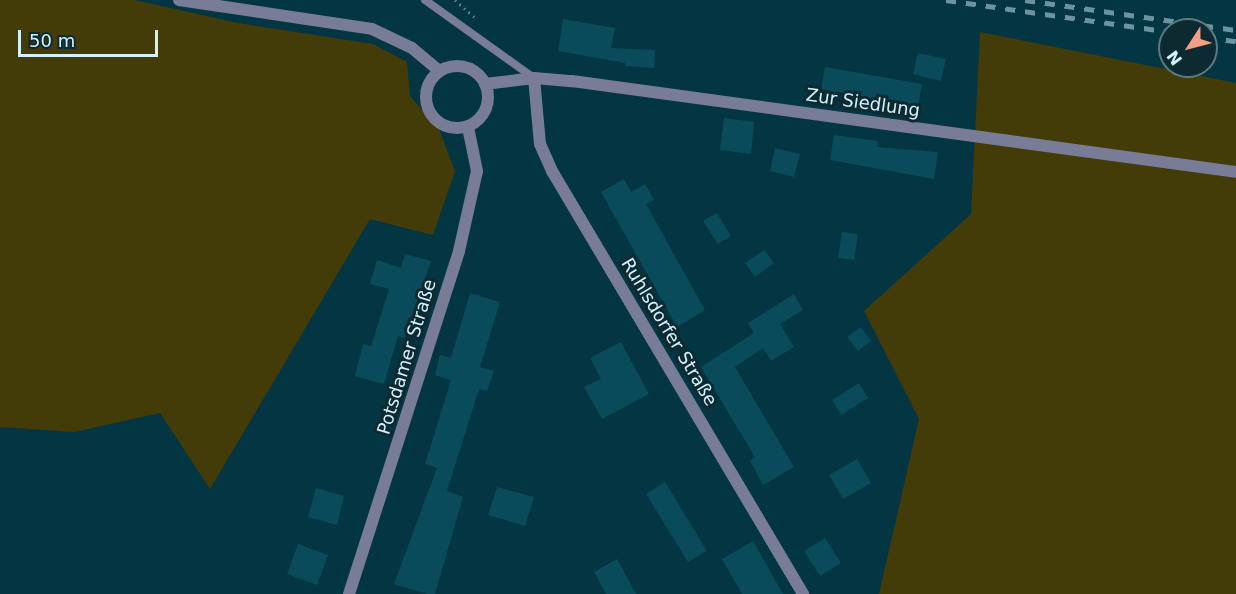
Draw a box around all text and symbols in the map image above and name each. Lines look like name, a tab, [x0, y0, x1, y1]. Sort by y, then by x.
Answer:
scale bar	[21, 18, 160, 56]
north arrow	[1158, 18, 1218, 78]
text: 50 m	[29, 30, 75, 51]
text: N	[1163, 47, 1186, 69]
street label: Zur Siedlung	[805, 84, 921, 122]
street label: Ruhlsdorfer Straße	[616, 254, 722, 410]
street label: Potsdamer Straße	[373, 277, 441, 437]

